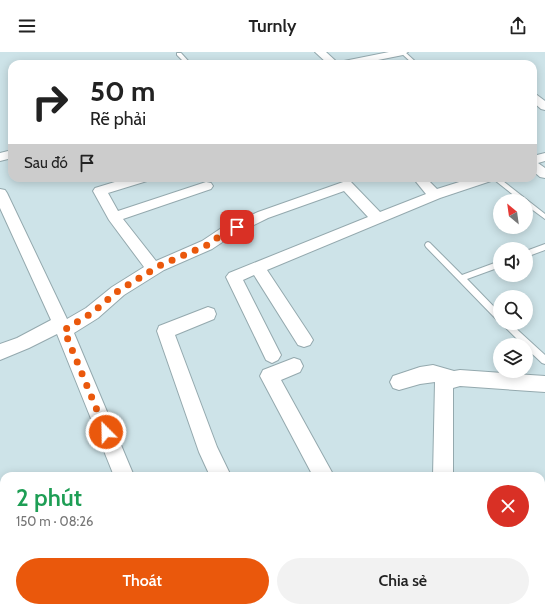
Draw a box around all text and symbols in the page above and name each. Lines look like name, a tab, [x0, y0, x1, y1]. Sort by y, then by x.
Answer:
icon: menu	[16, 15, 38, 37]
text: Turnly	[249, 15, 296, 37]
icon: share	[507, 15, 529, 37]
text: 50 m	[90, 74, 155, 108]
icon: right	[24, 76, 76, 128]
text: Rẽ phải	[90, 108, 146, 130]
icon: arrive	[76, 152, 98, 174]
text: Sau đó	[24, 154, 68, 172]
north arrow	[493, 194, 533, 234]
map controls	[493, 194, 533, 378]
pin	[220, 210, 254, 244]
icon: arrive	[226, 216, 248, 238]
button: sound	[493, 242, 533, 282]
button: search	[493, 290, 533, 330]
button: layers	[493, 338, 533, 378]
position arrow	[85, 411, 127, 453]
text: 2 phút	[16, 483, 82, 512]
button: close	[487, 485, 529, 527]
text: 150 m · 08:26	[16, 513, 93, 529]
button: Thoát	[16, 558, 269, 604]
button: Chia sẻ	[277, 558, 529, 604]

